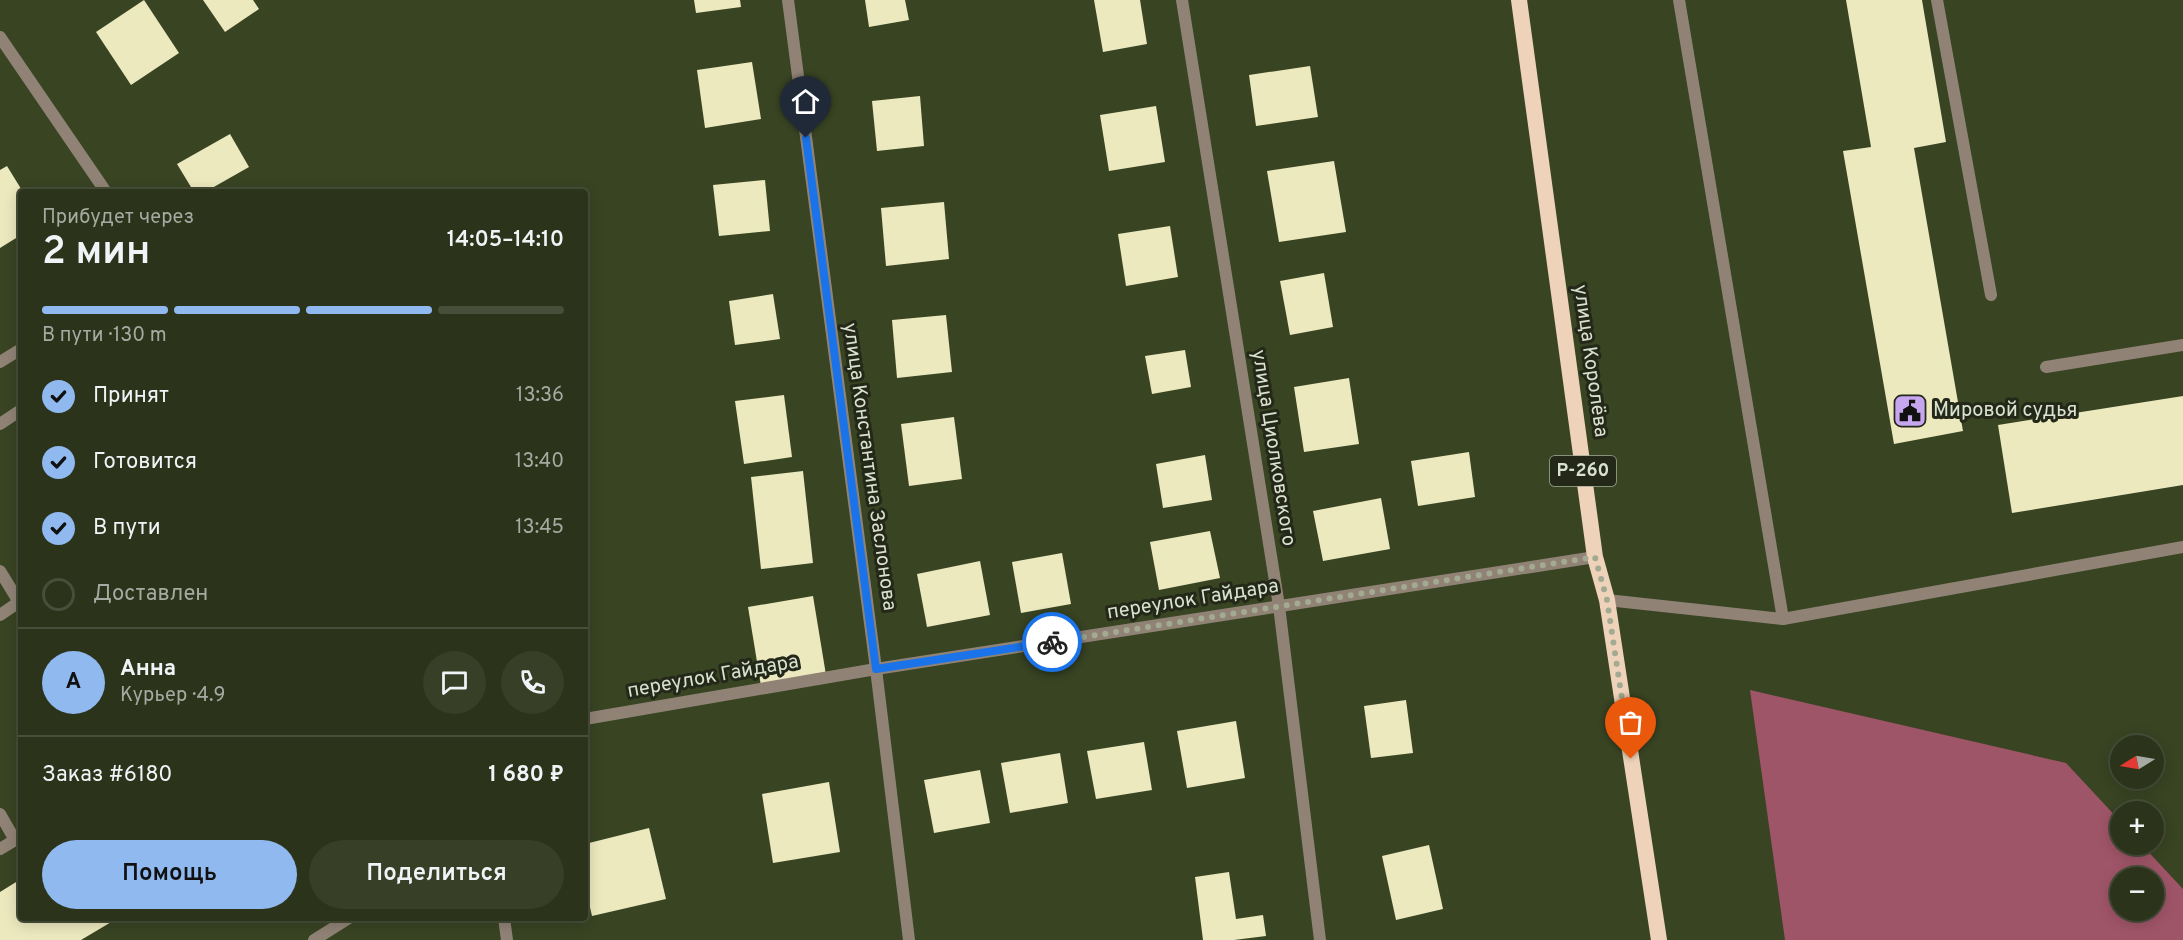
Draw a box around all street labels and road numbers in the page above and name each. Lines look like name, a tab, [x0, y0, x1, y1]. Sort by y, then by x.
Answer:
street label: улица Королёва	[1566, 283, 1614, 439]
street label: улица Константина Заслонова	[836, 321, 902, 613]
street label: улица Циолковского	[1245, 348, 1301, 548]
road number: Р-260	[1550, 456, 1616, 486]
street label: переулок Гайдара	[1105, 574, 1281, 626]
street label: переулок Гайдара	[625, 649, 801, 705]

